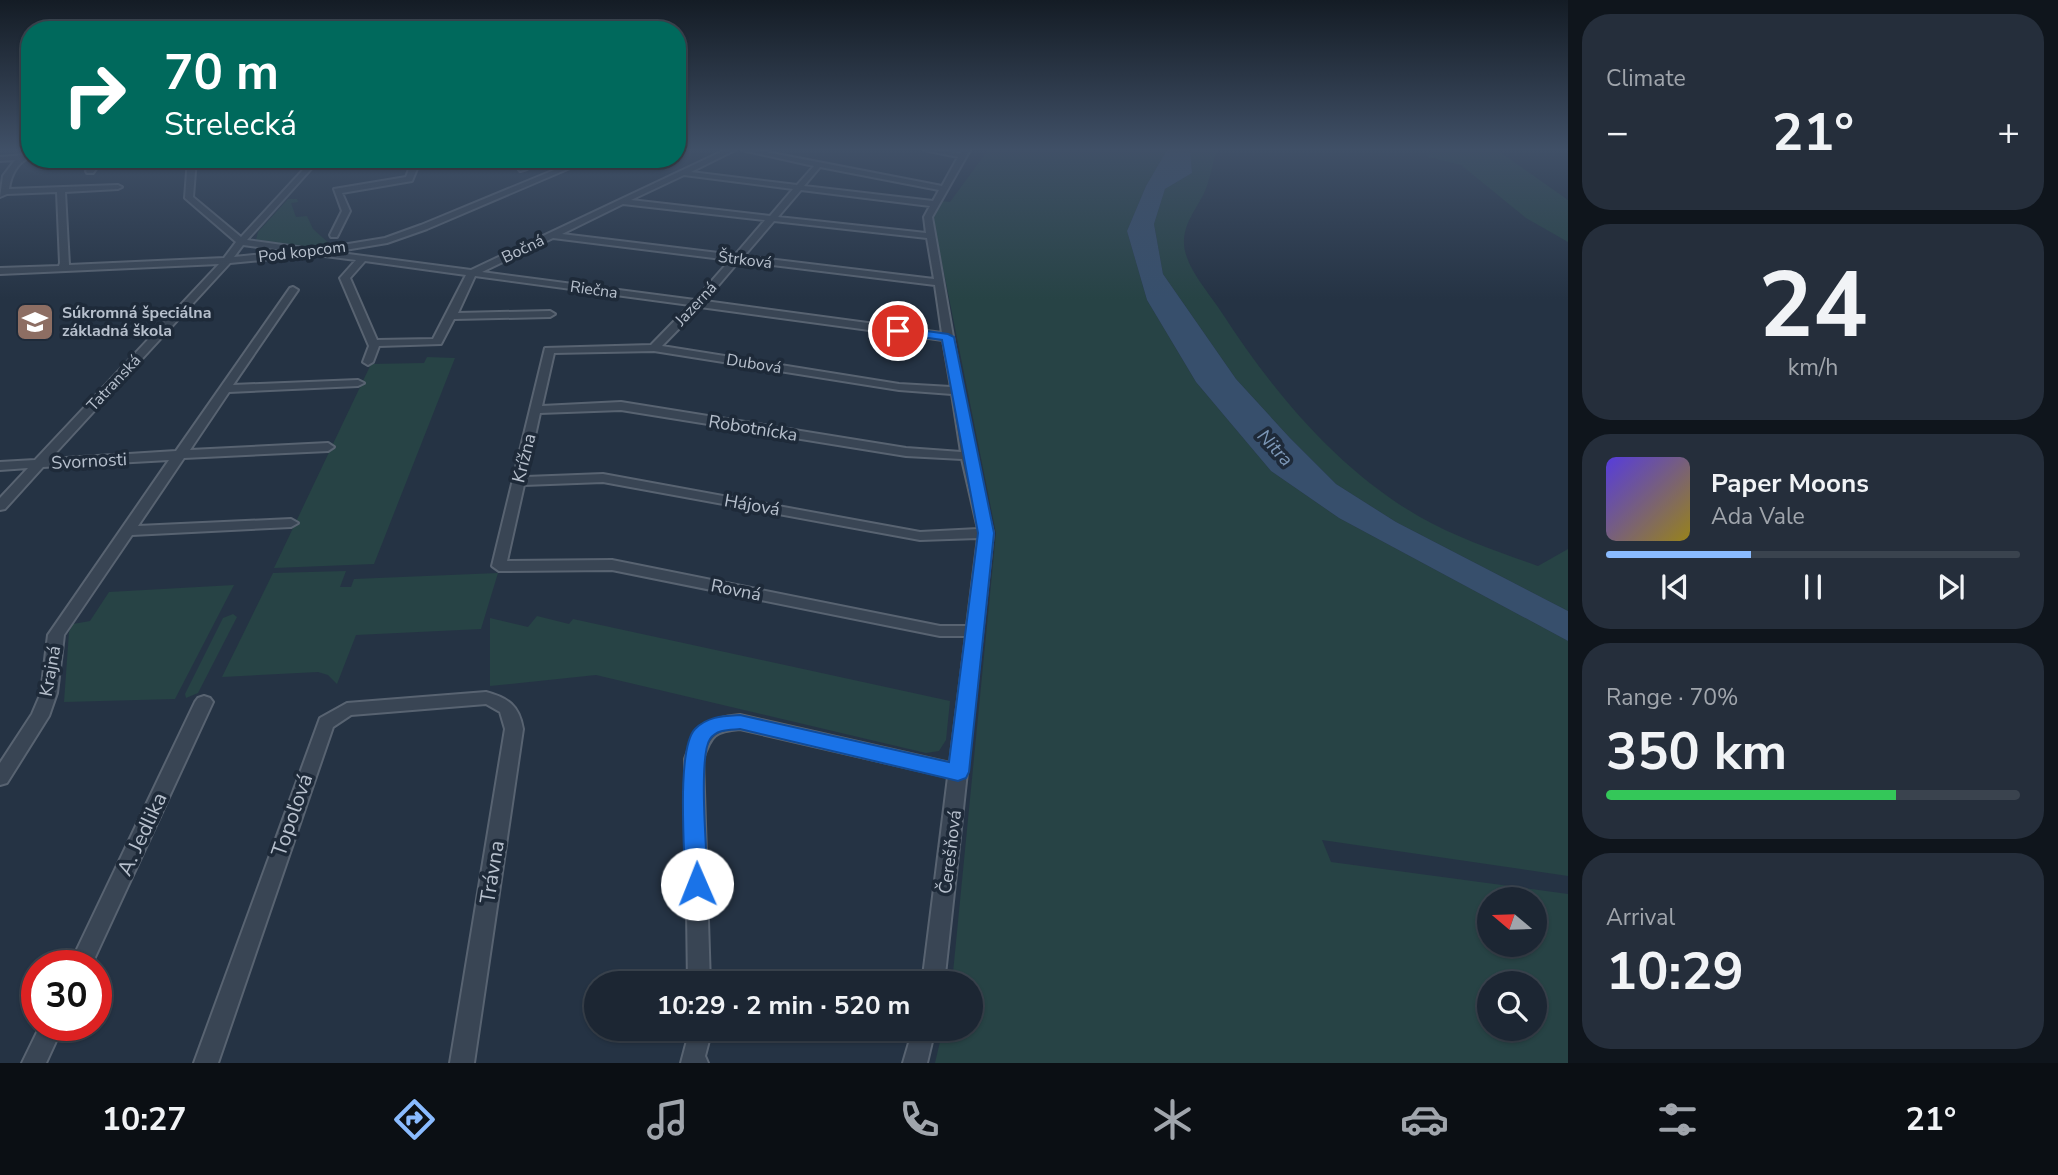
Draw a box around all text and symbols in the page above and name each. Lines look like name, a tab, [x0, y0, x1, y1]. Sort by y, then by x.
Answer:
text: 70 m	[164, 39, 279, 106]
icon: right	[49, 49, 140, 140]
text: Climate	[1606, 63, 1686, 94]
text: 21°	[1772, 97, 1854, 168]
text: Strelecká	[164, 103, 297, 146]
text: −	[1606, 107, 1629, 158]
text: +	[1997, 107, 2020, 158]
street label: Bočná	[498, 229, 548, 269]
street label: Pod kopcom	[257, 236, 347, 268]
text: 24	[1758, 244, 1868, 368]
street label: Štrková	[717, 246, 773, 274]
street label: Riečna	[569, 276, 619, 304]
street label: Jazerná	[669, 277, 722, 332]
school or university icon: Súkromná špeciálna základná škola	[14, 301, 56, 343]
pin	[868, 301, 928, 361]
place label: Súkromná špeciálna základná škola	[62, 302, 211, 342]
icon: arrive	[879, 312, 917, 350]
street label: Dubová	[725, 349, 783, 379]
street label: Tatranská	[82, 350, 146, 416]
text: km/h	[1788, 352, 1838, 383]
street label: Robotnícka	[707, 409, 799, 447]
water label: Nitra	[1251, 424, 1299, 472]
street label: Krížna	[506, 431, 542, 485]
street label: Svornosti	[51, 447, 127, 475]
text: Paper Moons	[1711, 466, 1869, 501]
street label: Hájová	[722, 488, 782, 522]
text: Ada Vale	[1711, 501, 1805, 532]
icon: previous	[1656, 568, 1694, 606]
icon: pause	[1794, 568, 1832, 606]
icon: next	[1932, 568, 1970, 606]
street label: Rovná	[709, 573, 763, 607]
street label: Krajná	[34, 644, 66, 698]
text: Range · 70%	[1606, 682, 1738, 713]
text: 350 km	[1606, 716, 1787, 787]
street label: Topoľová	[265, 770, 319, 860]
street label: A. Jedlika	[111, 788, 173, 880]
street label: Čerešňová	[933, 809, 967, 895]
street label: Trávna	[473, 839, 511, 905]
position arrow	[660, 847, 734, 921]
north arrow	[1477, 887, 1547, 957]
map controls	[1477, 887, 1547, 1041]
text: Arrival	[1606, 902, 1675, 933]
text: 10:29	[1606, 936, 1744, 1007]
speed limit sign: 30	[21, 950, 112, 1041]
button: search	[1477, 971, 1547, 1041]
text: 10:29 · 2 min · 520 m	[657, 988, 910, 1023]
icon: directions	[390, 1095, 439, 1144]
icon: music	[643, 1095, 692, 1144]
icon: phone	[895, 1095, 944, 1144]
icon: climate	[1148, 1095, 1197, 1144]
icon: car	[1400, 1095, 1449, 1144]
icon: filters	[1653, 1095, 1702, 1144]
text: 10:27	[102, 1098, 187, 1141]
text: 21°	[1906, 1098, 1956, 1141]

